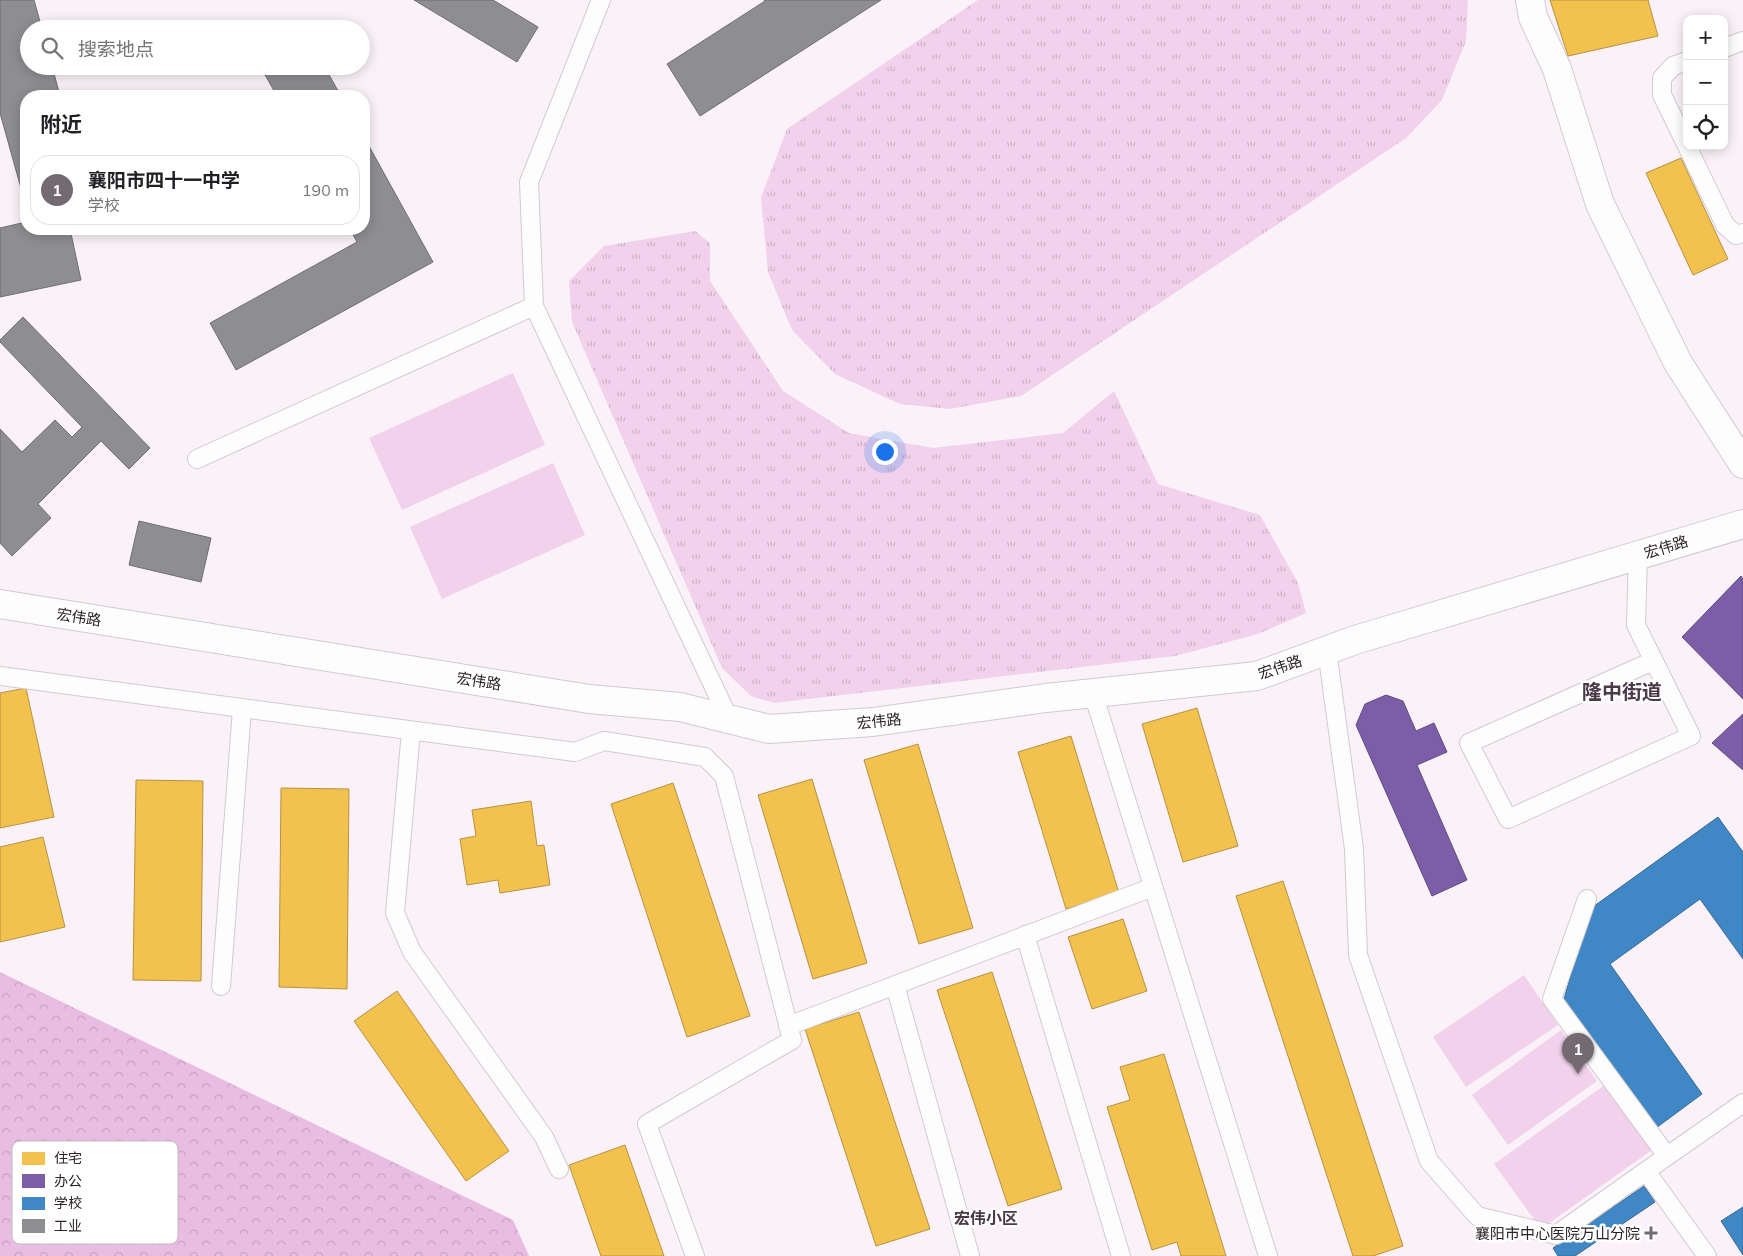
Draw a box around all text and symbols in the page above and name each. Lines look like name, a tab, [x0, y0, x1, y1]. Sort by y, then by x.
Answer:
map controls	[1683, 15, 1728, 150]
button: +	[1683, 15, 1728, 60]
search box	[20, 20, 370, 75]
icon: search	[38, 34, 66, 62]
text: 搜索地点	[78, 37, 154, 61]
button: −	[1683, 60, 1728, 105]
button: locate	[1683, 105, 1728, 150]
text: 附近	[40, 111, 82, 137]
text: 襄阳市四十一中学	[88, 168, 240, 192]
text: 1	[52, 180, 62, 200]
text: 190 m	[302, 180, 349, 200]
text: 学校	[88, 195, 120, 215]
your location	[872, 439, 898, 465]
street label: 宏伟路	[1642, 531, 1690, 563]
street label: 宏伟路	[55, 604, 103, 630]
street label: 宏伟路	[1256, 651, 1304, 683]
street label: 宏伟路	[455, 668, 503, 694]
district label: 隆中街道	[1582, 679, 1662, 704]
street label: 宏伟路	[856, 709, 902, 733]
pin: 1	[1562, 1033, 1594, 1074]
legend	[12, 1141, 178, 1244]
text: 住宅	[54, 1149, 82, 1167]
text: 办公	[54, 1172, 82, 1190]
text: 学校	[54, 1194, 82, 1212]
district label: 宏伟小区	[954, 1208, 1018, 1228]
text: 工业	[54, 1217, 82, 1235]
place label: 襄阳市中心医院万山分院	[1475, 1224, 1640, 1243]
marker: 襄阳市中心医院万山分院	[1644, 1226, 1658, 1240]

